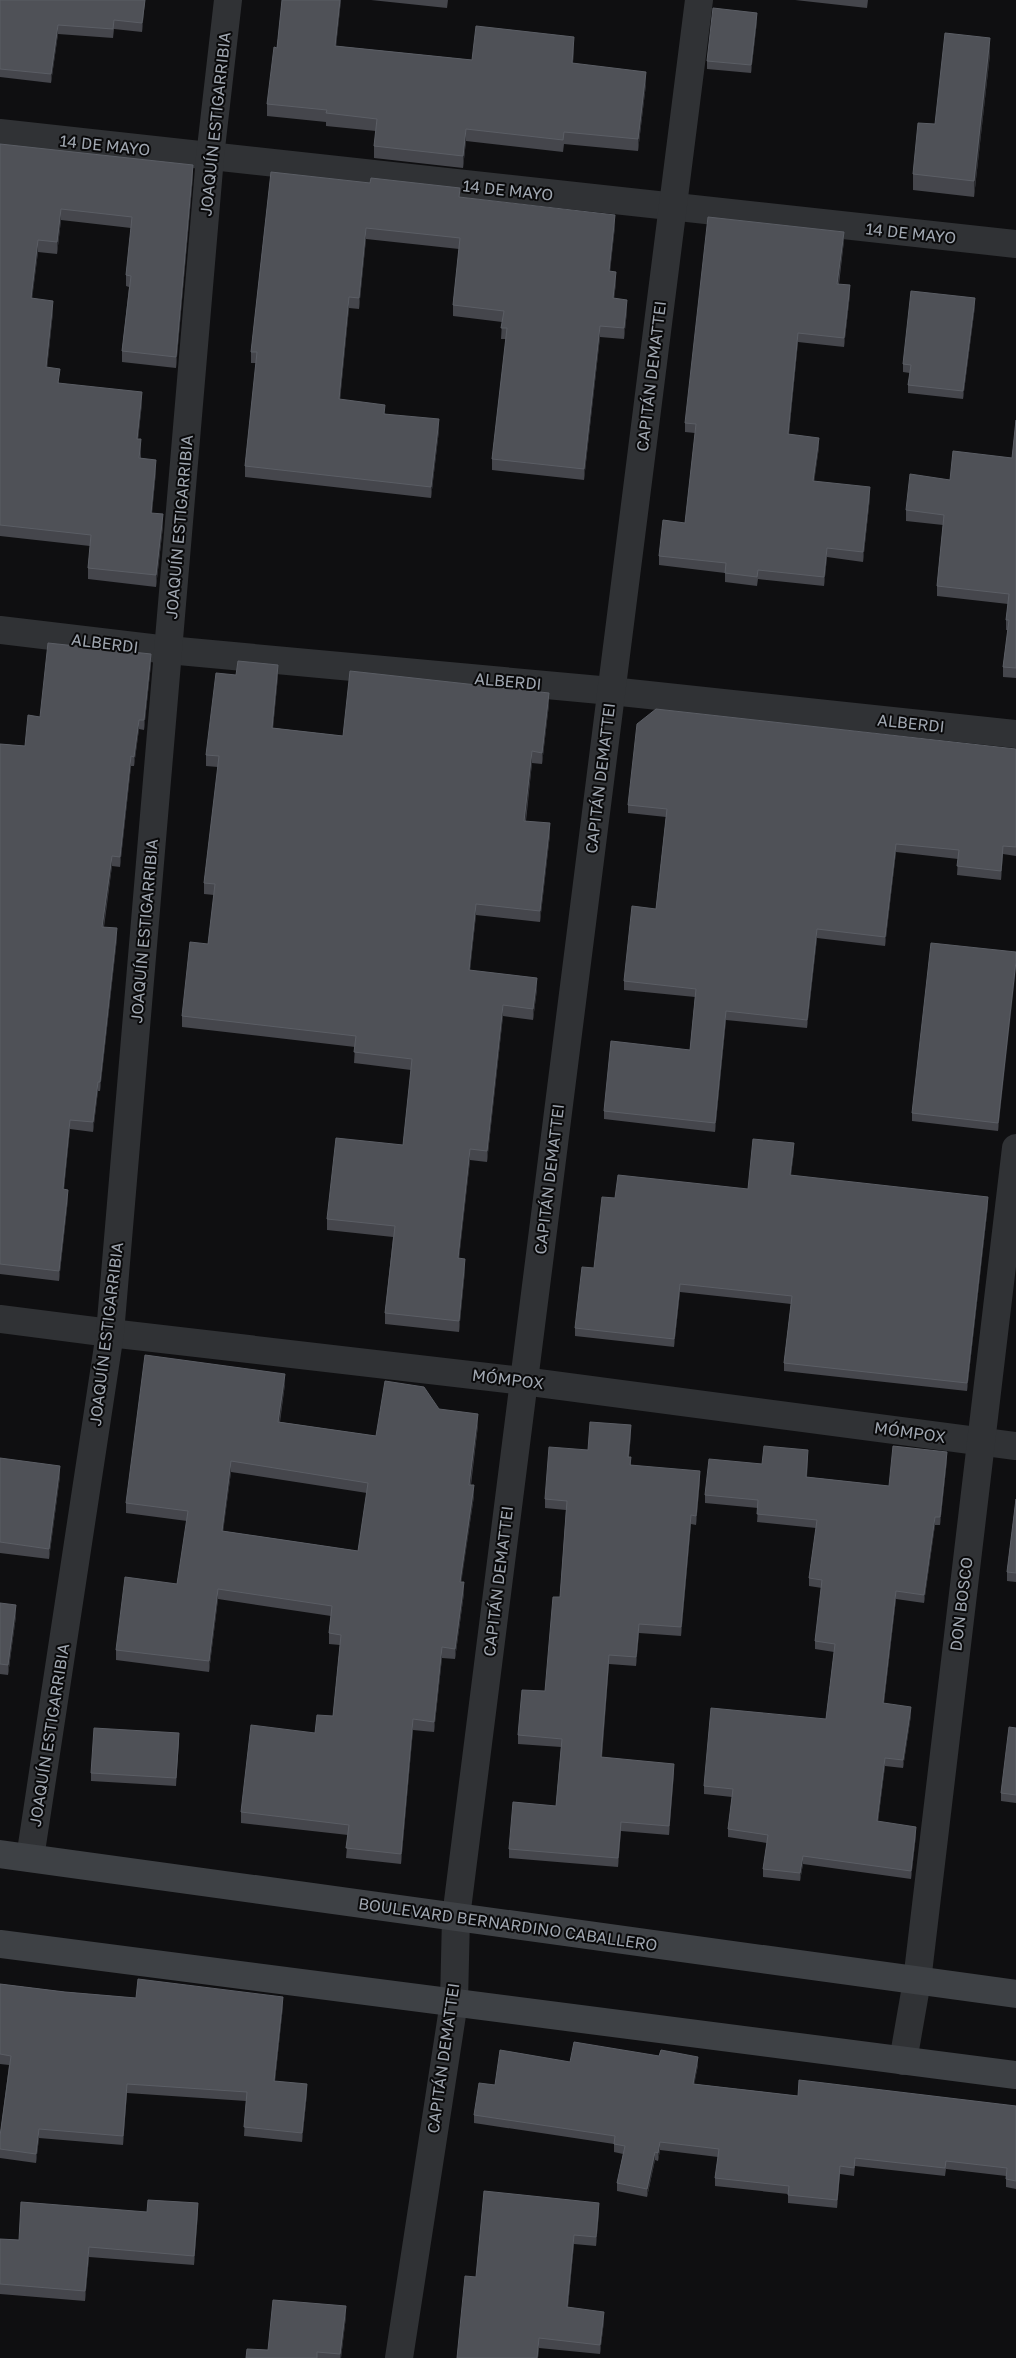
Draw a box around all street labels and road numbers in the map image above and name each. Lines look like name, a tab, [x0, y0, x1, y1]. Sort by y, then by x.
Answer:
street label: JOAQUÍN ESTIGARRIBIA	[195, 31, 235, 217]
street label: 14 DE MAYO	[59, 130, 151, 160]
street label: 14 DE MAYO	[462, 175, 554, 205]
street label: 14 DE MAYO	[865, 218, 957, 248]
street label: CAPITÁN DEMATTEI	[632, 299, 670, 453]
street label: JOAQUÍN ESTIGARRIBIA	[161, 434, 197, 620]
street label: ALBERDI	[70, 629, 140, 657]
street label: ALBERDI	[474, 668, 542, 694]
street label: CAPITÁN DEMATTEI	[581, 701, 619, 855]
street label: ALBERDI	[876, 710, 946, 736]
street label: JOAQUÍN ESTIGARRIBIA	[126, 838, 162, 1024]
street label: CAPITÁN DEMATTEI	[530, 1102, 568, 1256]
street label: JOAQUÍN ESTIGARRIBIA	[85, 1241, 127, 1427]
street label: MÓMPOX	[471, 1365, 545, 1393]
street label: MÓMPOX	[873, 1417, 947, 1447]
street label: CAPITÁN DEMATTEI	[479, 1504, 517, 1658]
street label: DON BOSCO	[945, 1556, 977, 1652]
street label: JOAQUÍN ESTIGARRIBIA	[25, 1642, 73, 1828]
street label: BOULEVARD BERNARDINO CABALLERO	[357, 1893, 659, 1955]
street label: CAPITÁN DEMATTEI	[423, 1981, 463, 2135]

